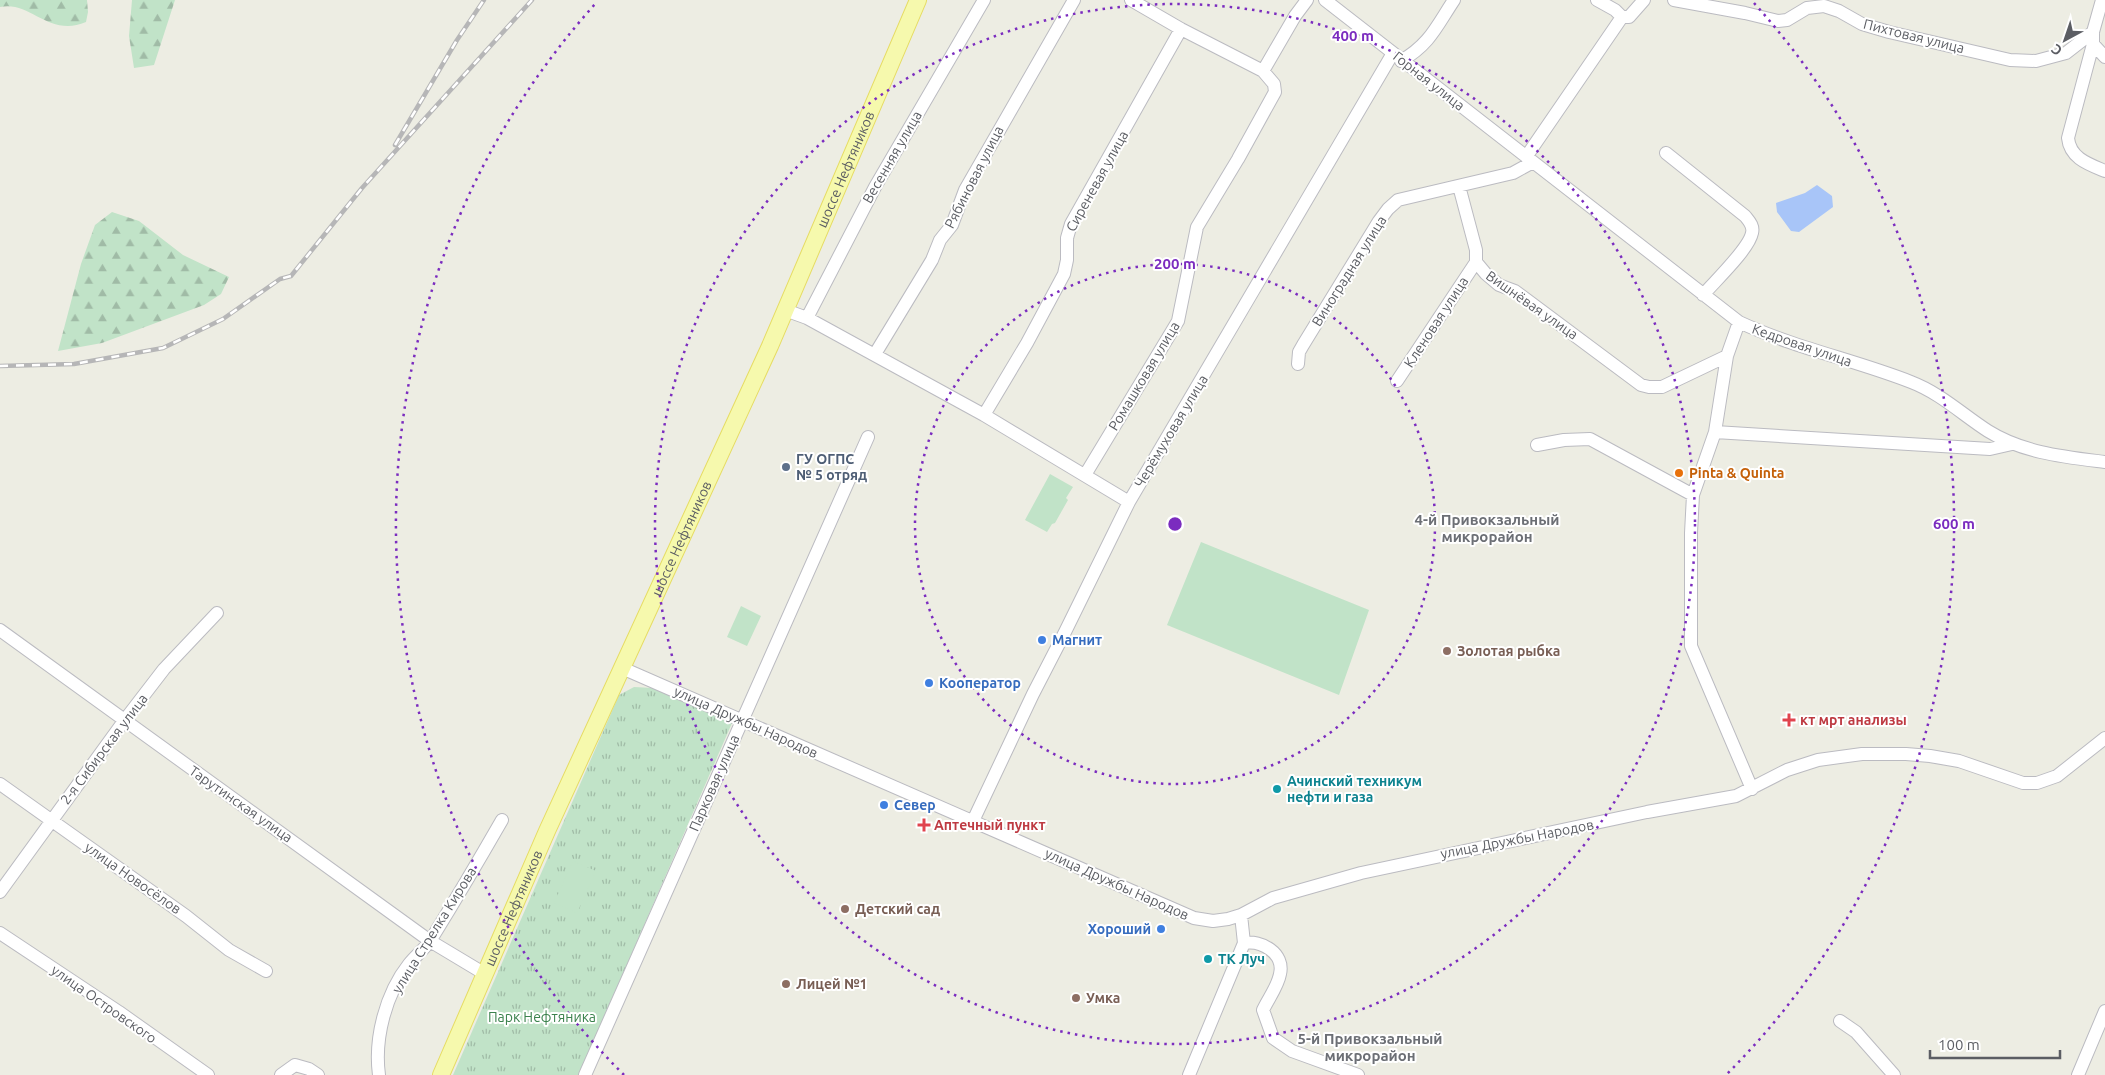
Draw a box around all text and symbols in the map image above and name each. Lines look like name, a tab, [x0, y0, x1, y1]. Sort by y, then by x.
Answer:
north arrow	[2040, 15, 2090, 65]
street label: Пихтовая улица	[1862, 16, 1966, 56]
text: 400 m	[1332, 27, 1374, 44]
text: С	[2048, 41, 2065, 59]
street label: Горная улица	[1390, 48, 1468, 114]
street label: Весенняя улица	[859, 108, 925, 206]
street label: шоссе Нефтяников	[814, 109, 877, 230]
street label: Рябиновая улица	[941, 123, 1007, 231]
street label: Сиреневая улица	[1063, 128, 1131, 234]
street label: Виноградная улица	[1309, 213, 1389, 329]
text: 200 m	[1154, 255, 1196, 272]
street label: Вишнёвая улица	[1483, 267, 1581, 343]
street label: Кленовая улица	[1401, 274, 1471, 370]
street label: Ромашковая улица	[1105, 319, 1183, 433]
street label: Кедровая улица	[1750, 320, 1854, 370]
street label: Черёмуховая улица	[1131, 372, 1211, 490]
place label: ГУ ОГПС № 5 отряд	[796, 451, 867, 483]
marker: ГУ ОГПС № 5 отряд	[780, 461, 792, 473]
place label: Pinta & Quinta	[1689, 465, 1784, 481]
marker: Pinta & Quinta	[1673, 467, 1685, 479]
street label: шоссе Нефтяников	[648, 478, 715, 599]
district label: 4-й Привокзальный микрорайон	[1415, 511, 1559, 545]
centre of rings	[1166, 515, 1184, 533]
text: 600 m	[1933, 515, 1975, 532]
place label: Магнит	[1052, 632, 1102, 648]
marker: Магнит	[1036, 634, 1048, 646]
place label: Золотая рыбка	[1457, 643, 1560, 659]
marker: Золотая рыбка	[1441, 645, 1453, 657]
place label: Кооператор	[939, 675, 1021, 691]
marker: Кооператор	[923, 677, 935, 689]
street label: улица Дружбы Народов	[672, 683, 820, 761]
street label: 2-я Сибирская улица	[57, 691, 151, 807]
place label: кт мрт анализы	[1800, 712, 1907, 728]
marker: кт мрт анализы	[1782, 713, 1796, 727]
street label: Парковая улица	[686, 732, 742, 834]
street label: Тарутинская улица	[186, 762, 296, 846]
place label: Ачинский техникум нефти и газа	[1287, 773, 1422, 805]
marker: Ачинский техникум нефти и газа	[1271, 783, 1283, 795]
place label: Север	[894, 797, 936, 813]
marker: Север	[878, 799, 890, 811]
street label: улица Дружбы Народов	[1439, 816, 1595, 862]
place label: Аптечный пункт	[934, 817, 1046, 833]
marker: Аптечный пункт	[918, 819, 930, 831]
street label: улица Новосёлов	[82, 839, 184, 917]
street label: улица Дружбы Народов	[1043, 845, 1191, 923]
street label: шоссе Нефтяников	[481, 848, 546, 968]
street label: улица Стрелка Кирова	[389, 864, 479, 996]
place label: Детский сад	[855, 901, 940, 917]
marker: Детский сад	[839, 903, 851, 915]
place label: Хороший	[1088, 921, 1151, 937]
marker: Хороший	[1155, 923, 1167, 935]
place label: ТК Луч	[1218, 951, 1265, 967]
marker: ТК Луч	[1202, 953, 1214, 965]
street label: улица Островского	[48, 962, 160, 1046]
place label: Лицей №1	[796, 976, 867, 992]
marker: Лицей №1	[780, 978, 792, 990]
place label: Умка	[1086, 990, 1120, 1006]
marker: Умка	[1070, 992, 1082, 1004]
park label: Парк Нефтяника	[488, 1009, 596, 1025]
scale bar	[1930, 1028, 2060, 1060]
district label: 5-й Привокзальный микрорайон	[1298, 1030, 1442, 1064]
text: 100 m	[1938, 1036, 1980, 1053]

